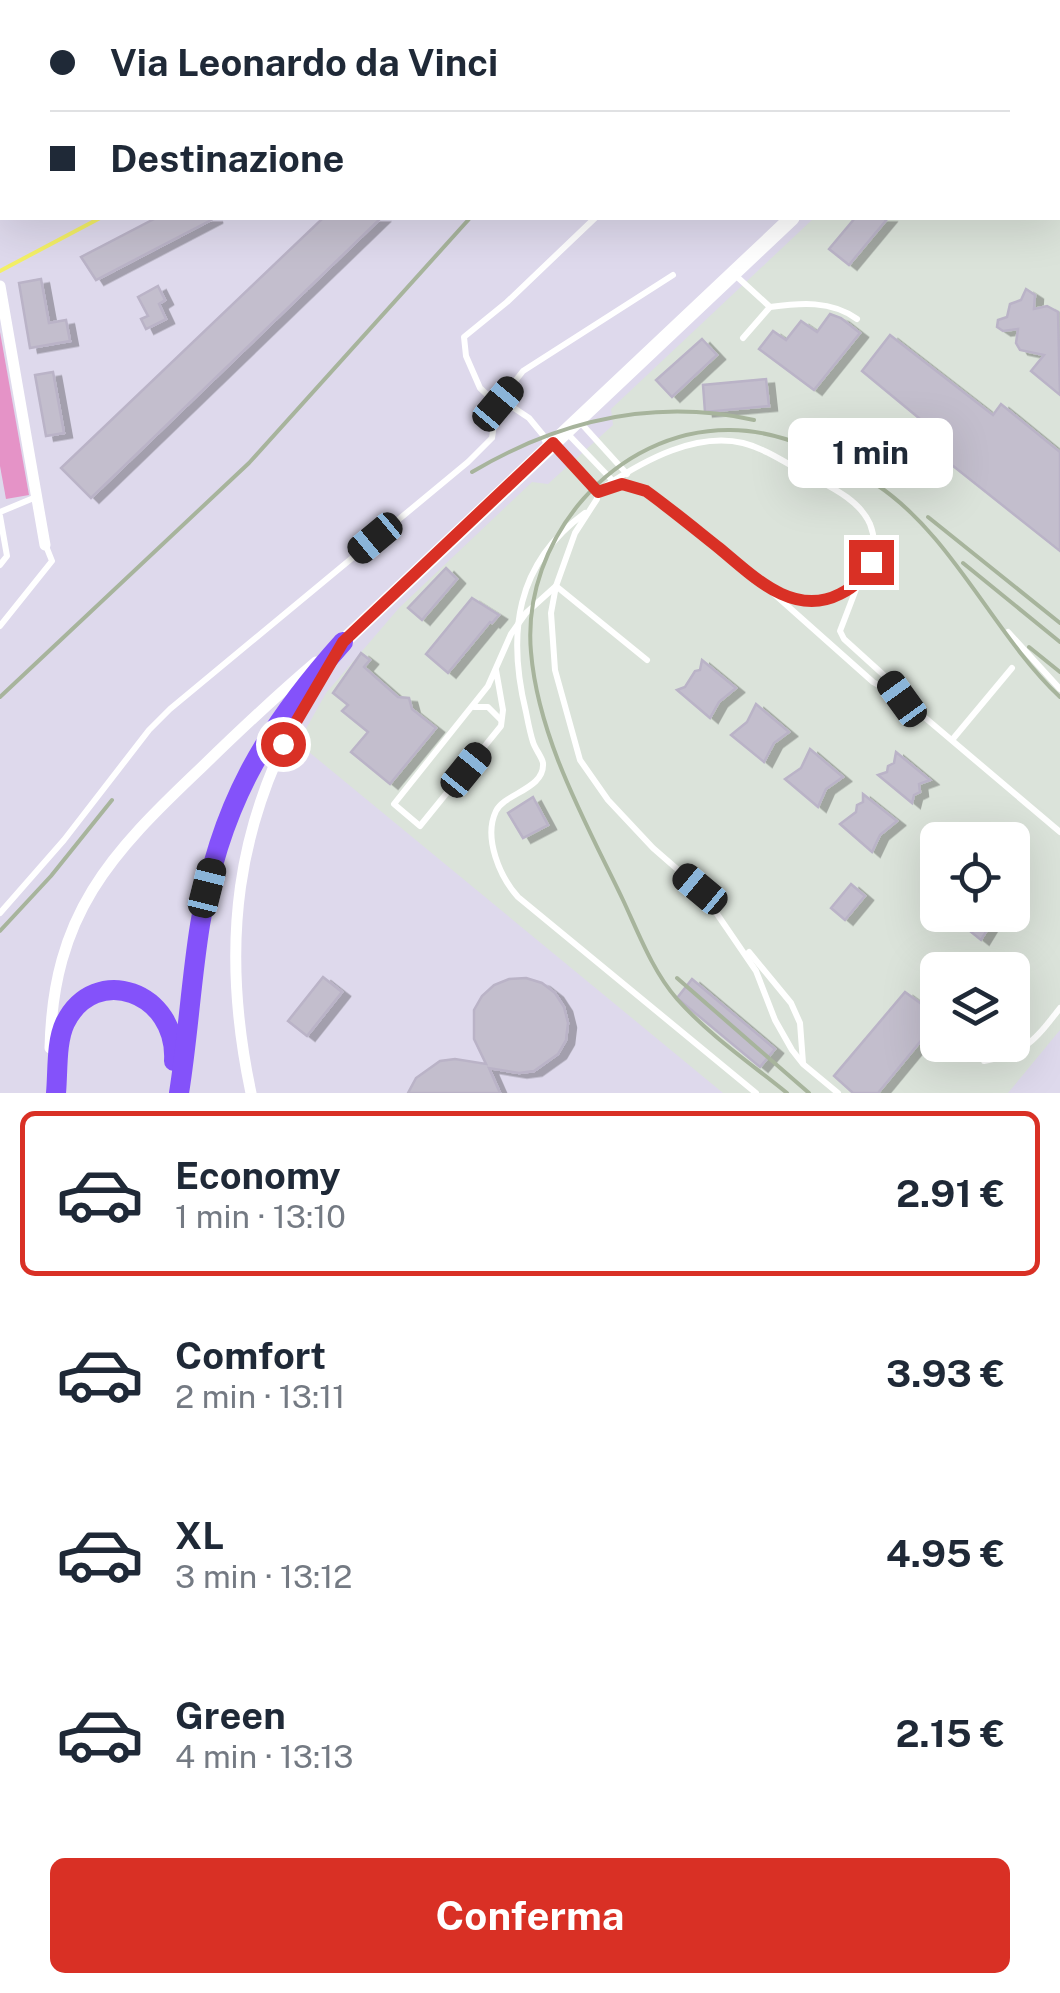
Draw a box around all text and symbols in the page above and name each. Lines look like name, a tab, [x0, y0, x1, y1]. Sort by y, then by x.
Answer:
text: Via Leonardo da Vinci	[110, 40, 498, 85]
text: Destinazione	[110, 136, 344, 181]
car	[467, 371, 529, 437]
callout: 1 min	[788, 417, 954, 487]
text: 1 min	[832, 434, 909, 471]
car	[342, 507, 408, 569]
route end	[849, 540, 894, 585]
car	[872, 666, 932, 732]
route start	[261, 722, 306, 767]
car	[435, 737, 497, 803]
map controls	[920, 822, 1030, 1062]
button: locate	[920, 822, 1030, 932]
car	[185, 855, 229, 921]
car	[667, 858, 733, 920]
button: layers	[920, 952, 1030, 1062]
icon: car	[55, 1149, 145, 1239]
text: Economy	[175, 1153, 341, 1198]
text: 2.91 €	[896, 1171, 1005, 1216]
text: 1 min · 13:10	[175, 1198, 346, 1235]
icon: car	[55, 1329, 145, 1419]
text: Comfort	[175, 1333, 326, 1378]
text: 3.93 €	[886, 1351, 1005, 1396]
text: 2 min · 13:11	[175, 1378, 345, 1415]
icon: car	[55, 1509, 145, 1599]
text: XL	[175, 1513, 224, 1558]
text: 4.95 €	[886, 1531, 1005, 1576]
text: 3 min · 13:12	[175, 1558, 352, 1595]
icon: car	[55, 1689, 145, 1779]
text: Green	[175, 1693, 286, 1738]
text: 2.15 €	[895, 1711, 1005, 1756]
text: 4 min · 13:13	[175, 1738, 353, 1775]
button: Conferma	[50, 1858, 1010, 1973]

